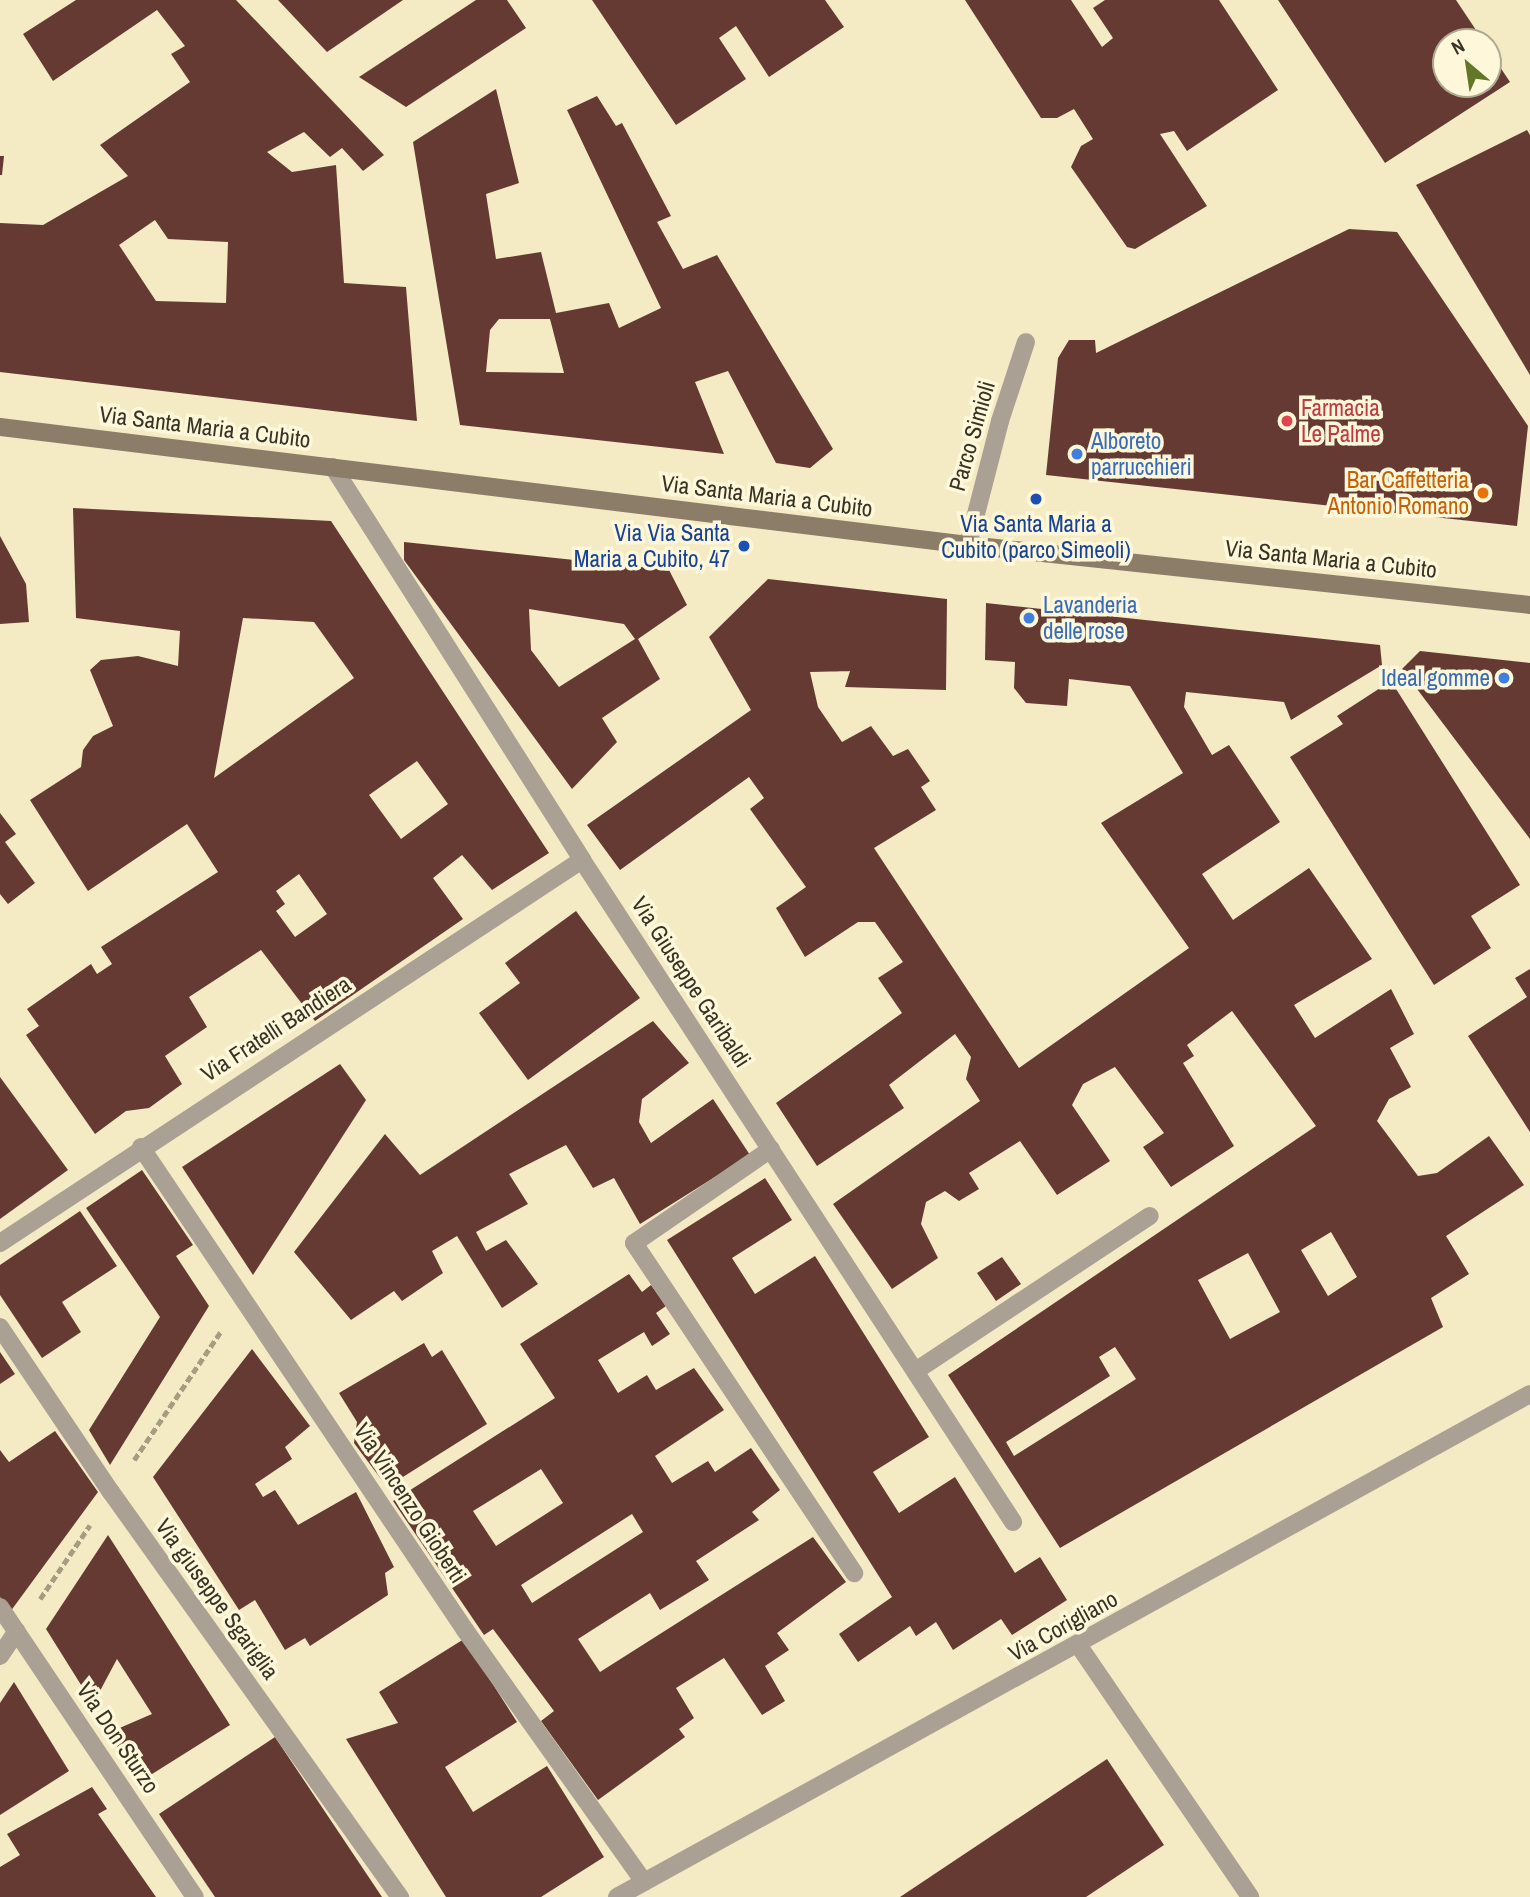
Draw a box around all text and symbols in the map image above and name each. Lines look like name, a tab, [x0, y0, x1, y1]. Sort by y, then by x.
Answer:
north arrow	[1432, 28, 1502, 98]
text: N	[1447, 32, 1469, 60]
street label: Parco Simioli	[943, 378, 1001, 494]
place label: Farmacia Le Palme	[1301, 394, 1381, 448]
street label: Via Santa Maria a Cubito	[98, 400, 312, 454]
marker: Farmacia Le Palme	[1279, 413, 1295, 429]
place label: Alboreto parrucchieri	[1091, 427, 1192, 481]
marker: Alboreto parrucchieri	[1069, 446, 1085, 462]
place label: Bar Caffetteria Antonio Romano	[1327, 466, 1469, 520]
street label: Via Santa Maria a Cubito	[660, 469, 874, 523]
marker: Bar Caffetteria Antonio Romano	[1475, 485, 1491, 501]
marker: Via Santa Maria a Cubito (parco Simeoli)	[1028, 491, 1044, 507]
place label: Via Santa Maria a Cubito (parco Simeoli)	[941, 510, 1131, 564]
place label: Via Via Santa Maria a Cubito, 47	[574, 519, 730, 573]
street label: Via Santa Maria a Cubito	[1224, 534, 1438, 584]
marker: Via Via Santa Maria a Cubito, 47	[736, 538, 752, 554]
place label: Lavanderia delle rose	[1043, 591, 1137, 645]
marker: Lavanderia delle rose	[1021, 610, 1037, 626]
place label: Ideal gomme	[1381, 664, 1490, 692]
marker: Ideal gomme	[1496, 670, 1512, 686]
street label: Via Giuseppe Garibaldi	[626, 892, 756, 1072]
street label: Via Fratelli Bandiera	[196, 970, 356, 1088]
street label: Via Vincenzo Gioberti	[348, 1418, 472, 1588]
street label: Via giuseppe Sgariglia	[150, 1513, 284, 1685]
street label: Via Corigliano	[1004, 1585, 1122, 1667]
street label: Via Don Sturzo	[71, 1677, 165, 1799]

